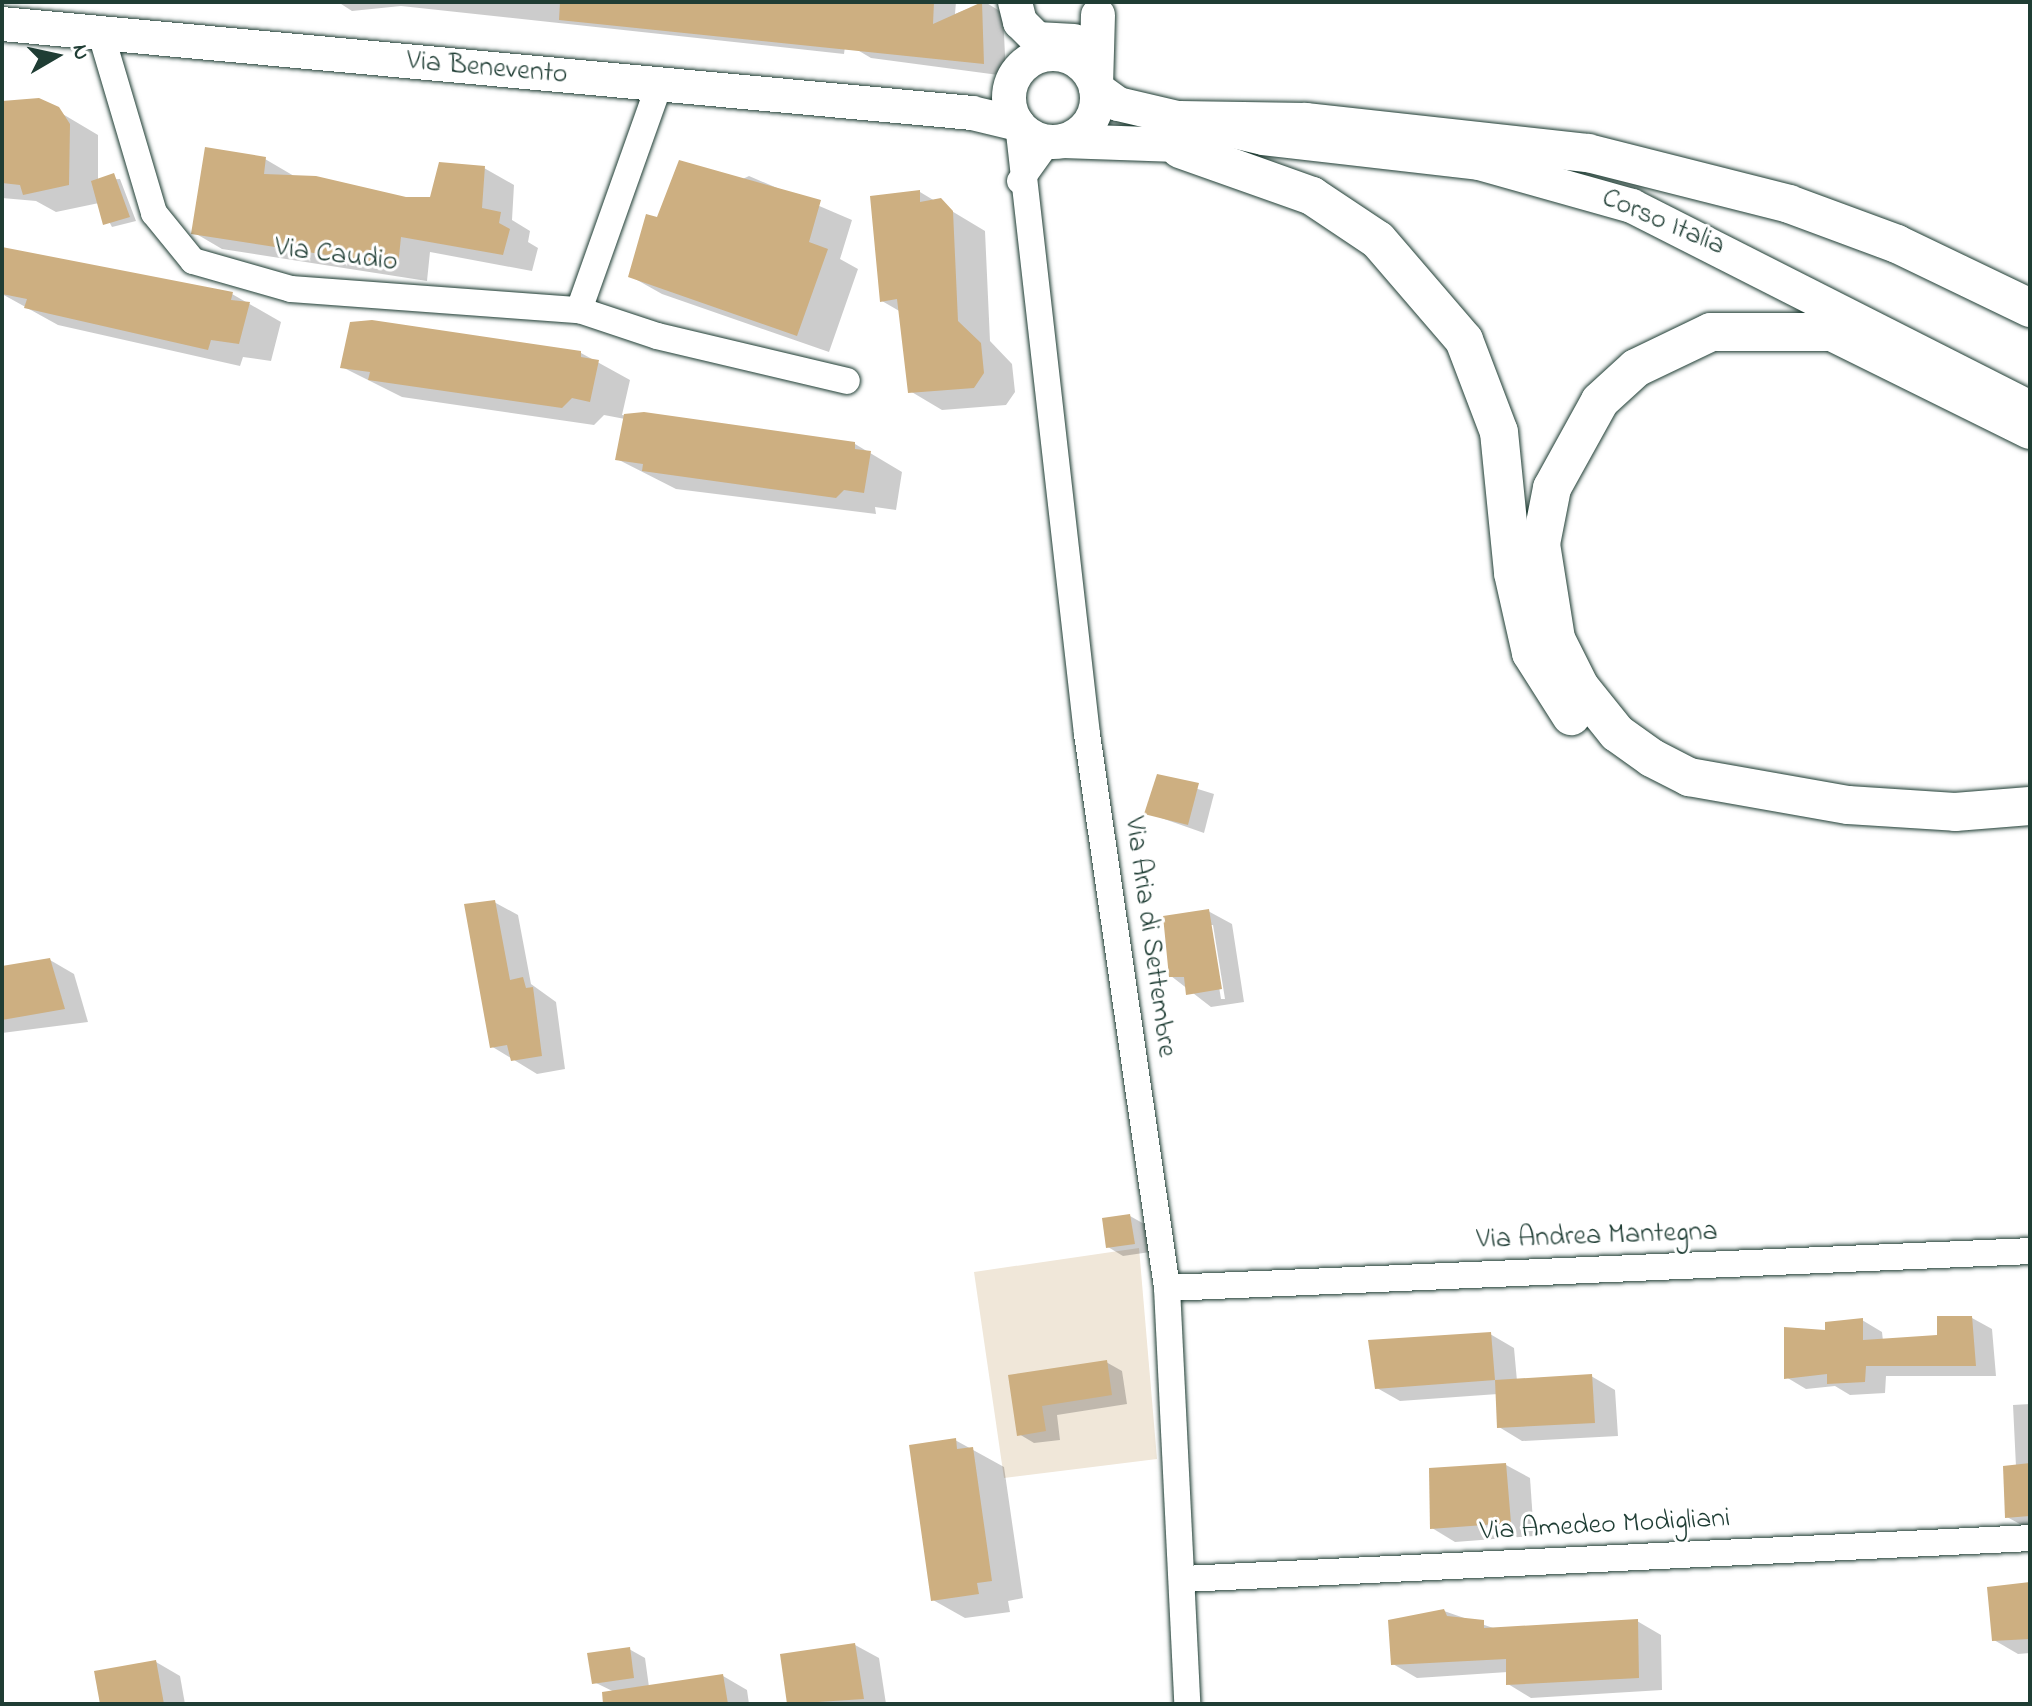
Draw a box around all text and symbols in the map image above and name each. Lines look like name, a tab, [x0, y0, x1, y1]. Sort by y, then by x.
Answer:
north arrow	[16, 16, 96, 96]
text: N	[63, 42, 97, 62]
street label: Via Benevento	[405, 45, 569, 93]
street label: Corso Italia	[1596, 182, 1730, 264]
street label: Via Caudio	[273, 232, 399, 280]
street label: Via Aria di Settembre	[1116, 815, 1182, 1059]
street label: Via Andrea Mantegna	[1476, 1216, 1718, 1258]
street label: Via Amedeo Modigliani	[1479, 1503, 1731, 1549]

